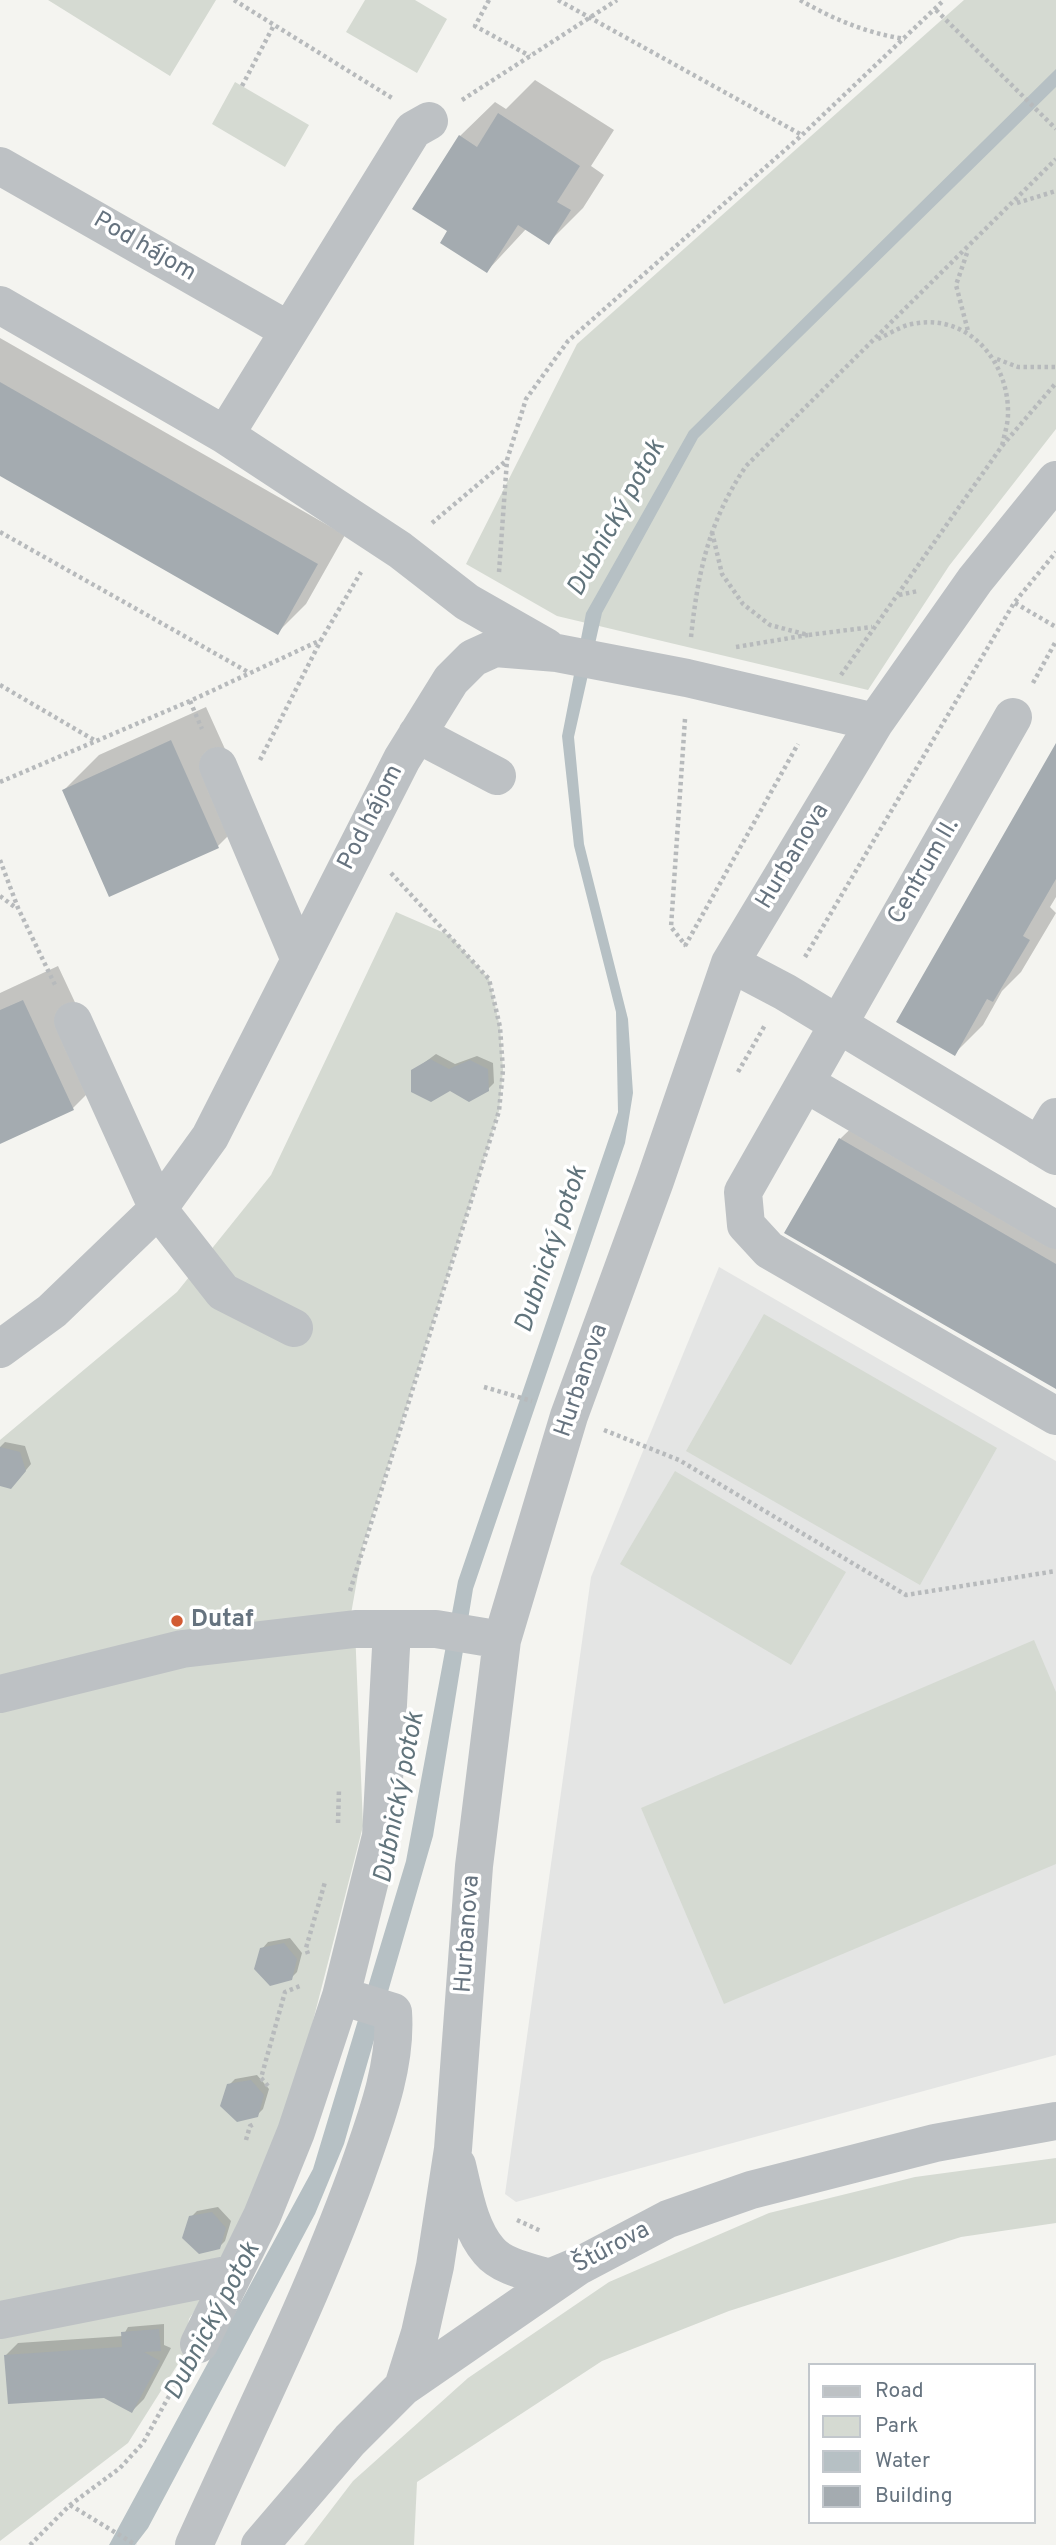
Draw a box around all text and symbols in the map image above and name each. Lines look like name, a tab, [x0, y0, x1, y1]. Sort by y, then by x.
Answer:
street label: Pod hájom	[87, 207, 201, 289]
water label: Dubnický potok	[562, 435, 674, 603]
street label: Pod hájom	[333, 761, 411, 875]
street label: Hurbanova	[751, 799, 837, 915]
street label: Centrum II.	[883, 814, 967, 930]
water label: Dubnický potok	[510, 1163, 596, 1337]
street label: Hurbanova	[550, 1321, 616, 1441]
place label: Dutaf	[191, 1607, 254, 1635]
marker: Dutaf	[169, 1613, 185, 1629]
water label: Dubnický potok	[369, 1710, 433, 1886]
street label: Hurbanova	[451, 1874, 487, 1994]
street label: Štúrova	[569, 2217, 655, 2281]
water label: Dubnický potok	[159, 2238, 269, 2406]
legend	[808, 2363, 1035, 2524]
text: Road	[875, 2378, 924, 2405]
text: Park	[875, 2413, 918, 2440]
text: Water	[875, 2448, 930, 2475]
text: Building	[875, 2483, 953, 2510]

